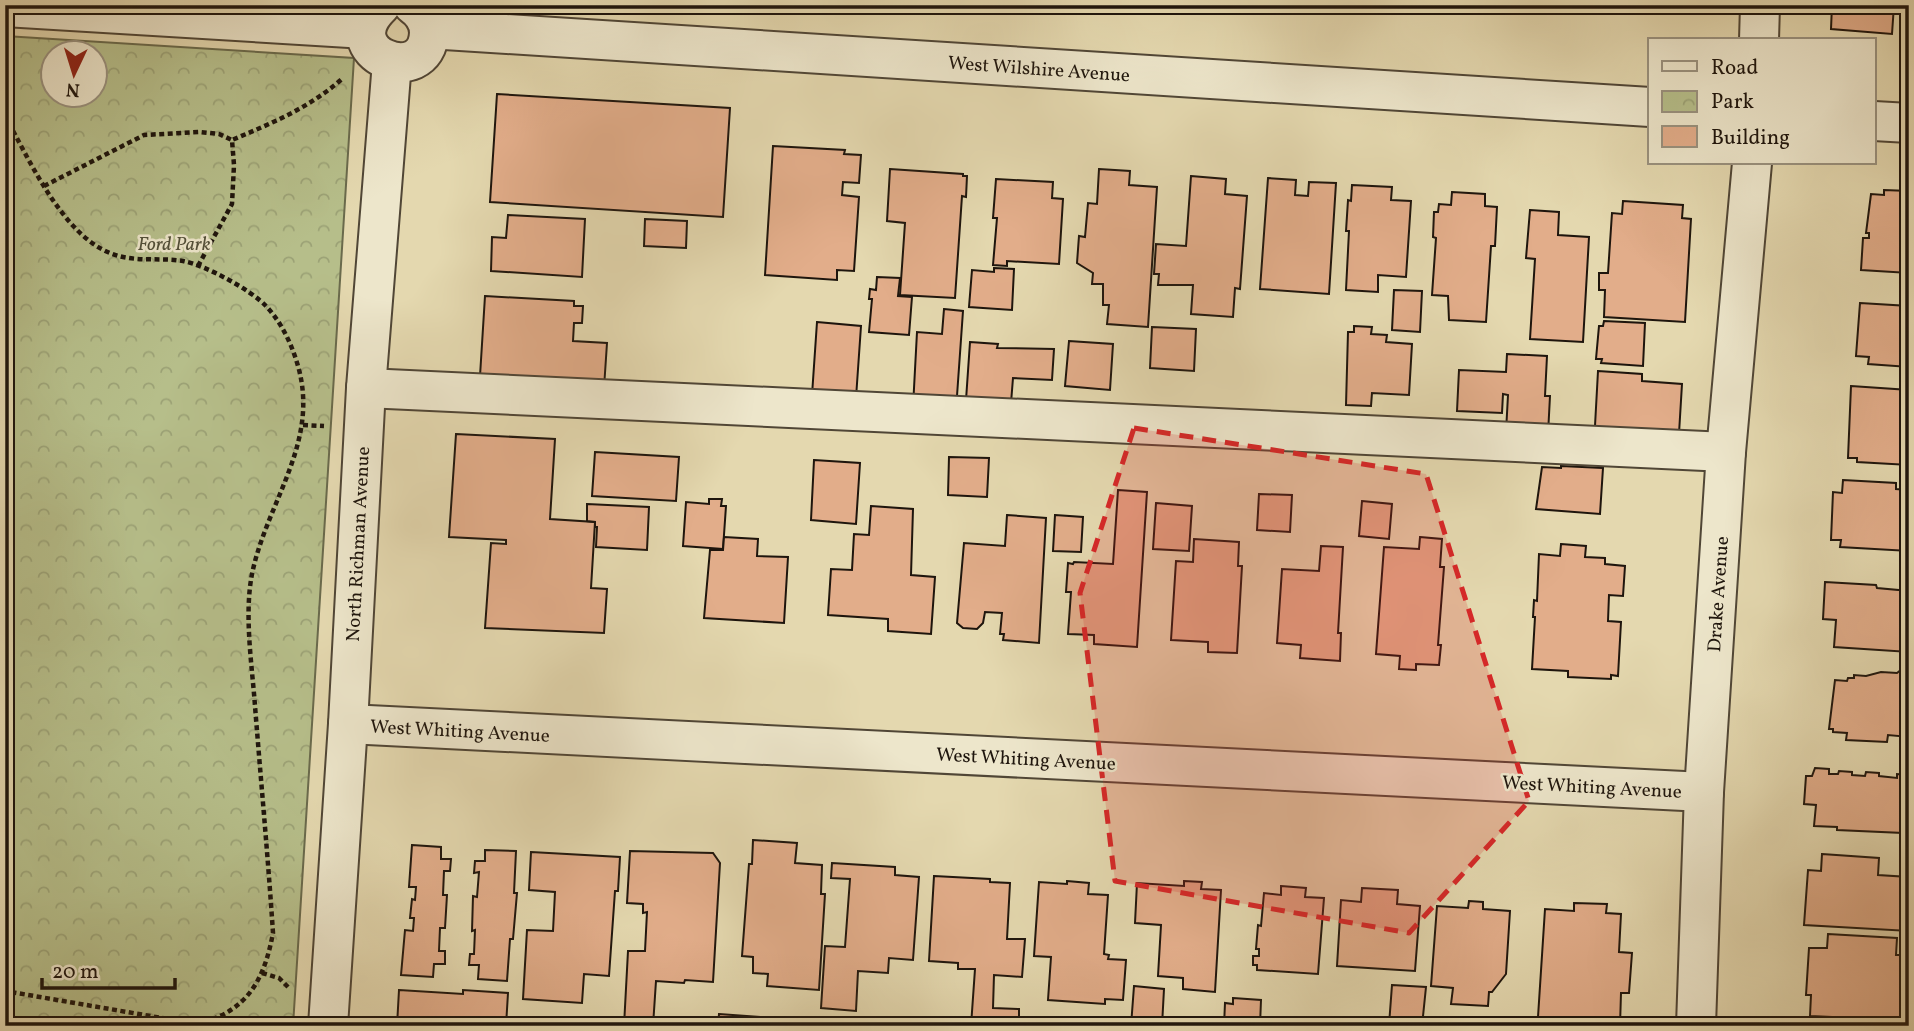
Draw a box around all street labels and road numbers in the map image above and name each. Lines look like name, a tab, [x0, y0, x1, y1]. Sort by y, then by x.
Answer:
street label: West Wilshire Avenue	[947, 51, 1131, 89]
street label: North Richman Avenue	[341, 446, 377, 642]
street label: Drake Avenue	[1702, 535, 1736, 653]
street label: West Whiting Avenue	[369, 714, 550, 750]
street label: West Whiting Avenue	[935, 742, 1116, 778]
street label: West Whiting Avenue	[1501, 770, 1682, 806]

